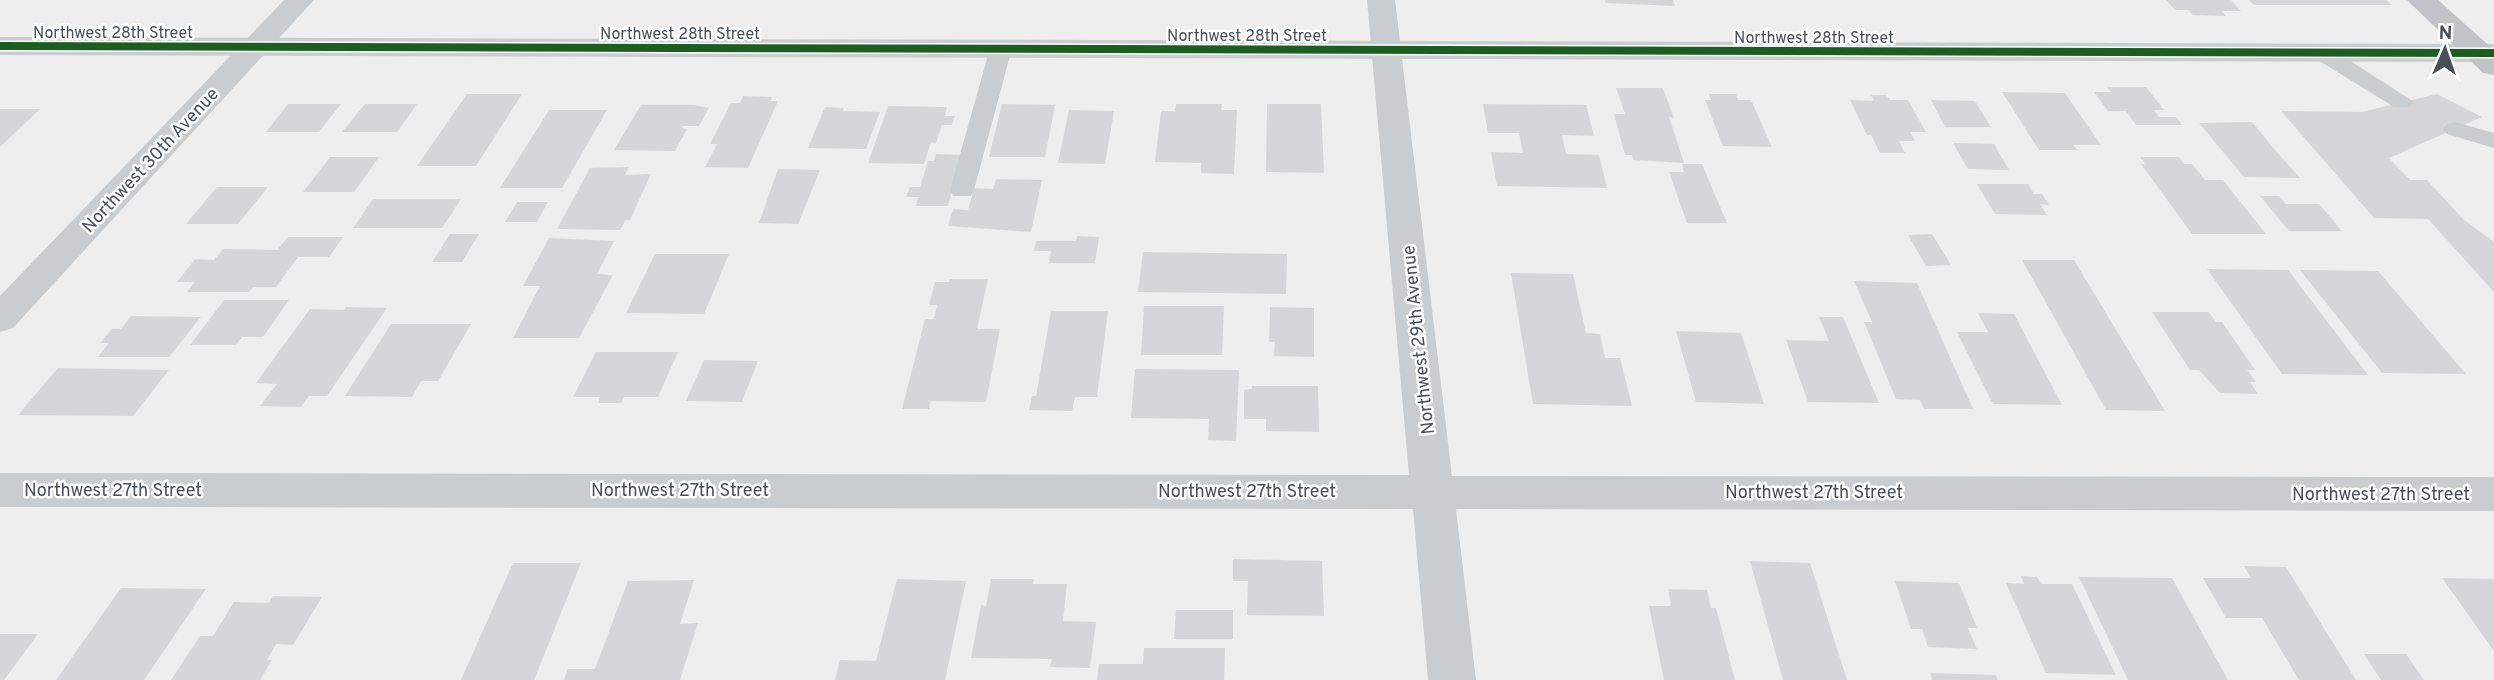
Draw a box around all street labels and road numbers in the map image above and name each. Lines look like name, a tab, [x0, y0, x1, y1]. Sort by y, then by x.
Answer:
street label: Northwest 28th Street	[33, 24, 193, 44]
street label: Northwest 28th Street	[600, 25, 760, 45]
street label: Northwest 28th Street	[1167, 27, 1327, 47]
street label: Northwest 28th Street	[1734, 29, 1894, 49]
street label: Northwest 30th Avenue	[78, 84, 224, 238]
street label: Northwest 29th Avenue	[1398, 244, 1441, 435]
street label: Northwest 27th Street	[24, 480, 202, 503]
street label: Northwest 27th Street	[591, 480, 769, 503]
street label: Northwest 27th Street	[1158, 481, 1336, 504]
street label: Northwest 27th Street	[1725, 482, 1903, 505]
street label: Northwest 27th Street	[2292, 484, 2470, 507]

